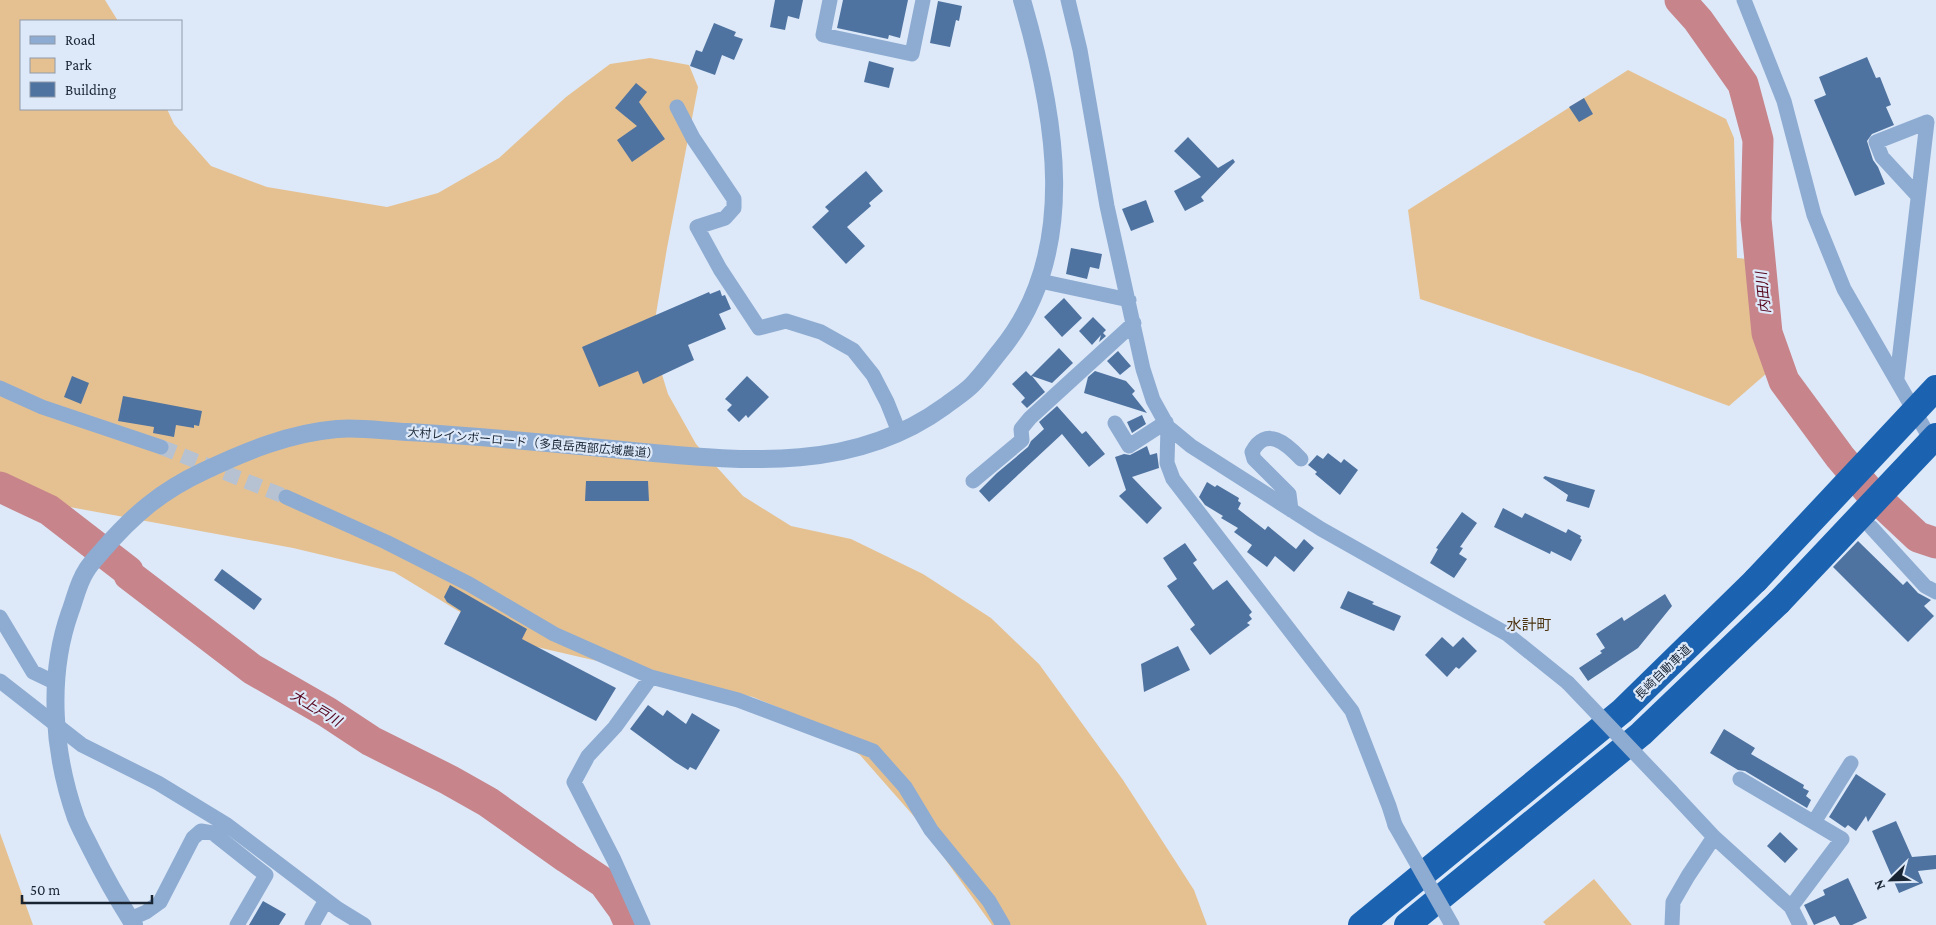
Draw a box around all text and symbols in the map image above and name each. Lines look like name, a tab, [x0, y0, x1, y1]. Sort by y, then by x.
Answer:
legend	[20, 20, 182, 110]
text: Road	[65, 32, 96, 48]
text: Park	[65, 57, 92, 73]
text: Building	[65, 82, 116, 99]
water label: 内田川	[1753, 269, 1773, 315]
street label: 大村レインボーロード（多良岳西部広域農道）	[407, 425, 659, 461]
district label: 水計町	[1506, 617, 1552, 633]
street label: 長崎自動車道	[1632, 642, 1694, 702]
water label: 大上戸川	[288, 687, 346, 730]
north arrow	[1866, 855, 1916, 905]
scale bar	[22, 872, 152, 904]
text: N	[1870, 877, 1888, 893]
text: 50 m	[30, 882, 60, 898]

